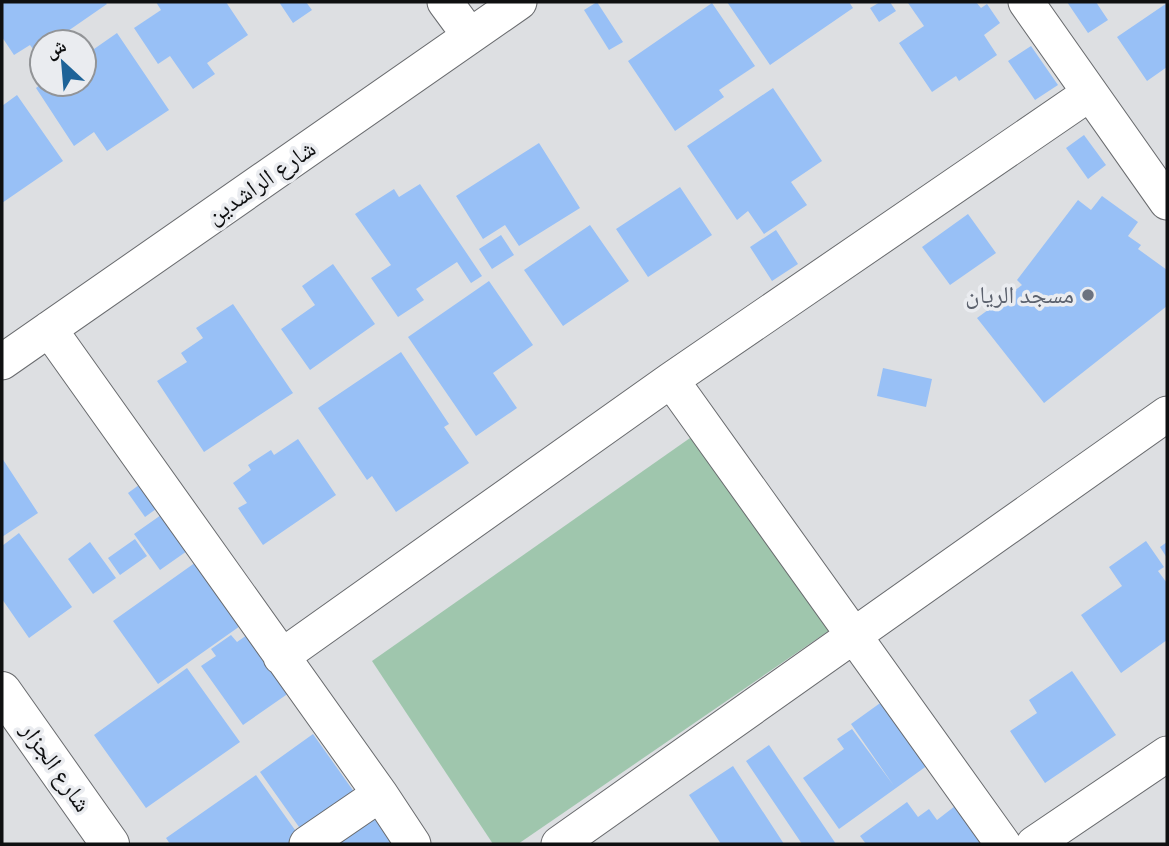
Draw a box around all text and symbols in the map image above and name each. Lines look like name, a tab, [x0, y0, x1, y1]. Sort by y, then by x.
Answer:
north arrow	[28, 28, 98, 98]
text: ش	[41, 32, 70, 64]
street label: شارع الراشدين	[199, 132, 322, 231]
place label: مسجد الريان	[965, 278, 1074, 311]
marker: مسجد الريان	[1080, 287, 1096, 303]
street label: شارع الجزار	[13, 714, 99, 818]

